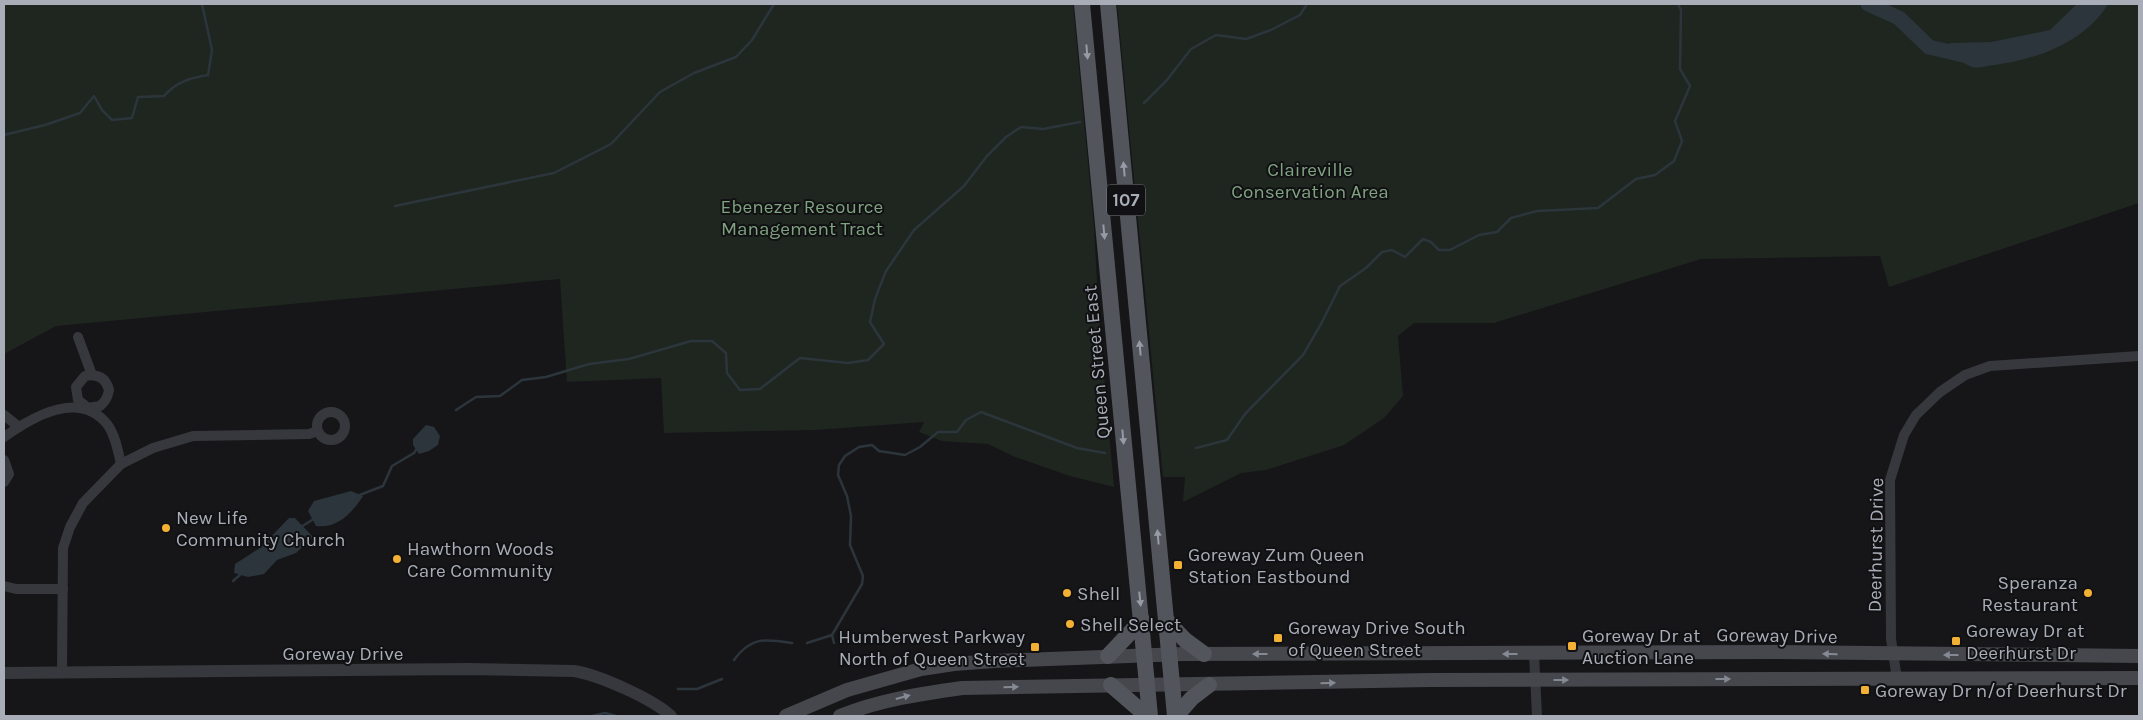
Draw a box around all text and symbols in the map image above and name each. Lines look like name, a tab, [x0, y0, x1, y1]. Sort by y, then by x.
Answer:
one-way arrow	[1083, 45, 1091, 61]
park label: Claireville Conservation Area	[1231, 159, 1389, 203]
one-way arrow	[1119, 161, 1127, 177]
road number: 107	[1107, 184, 1145, 216]
park label: Ebenezer Resource Management Tract	[721, 196, 883, 240]
one-way arrow	[1100, 224, 1108, 240]
street label: Queen Street East	[1079, 284, 1115, 440]
one-way arrow	[1136, 340, 1144, 356]
one-way arrow	[1119, 429, 1127, 445]
street label: Deerhurst Drive	[1864, 477, 1888, 613]
place label: New Life Community Church	[176, 507, 345, 551]
marker: New Life Community Church	[160, 522, 172, 534]
one-way arrow	[1154, 528, 1162, 544]
place label: Hawthorn Woods Care Community	[407, 538, 554, 582]
place label: Goreway Zum Queen Station Eastbound	[1188, 544, 1365, 588]
marker: Hawthorn Woods Care Community	[391, 553, 403, 565]
marker: Goreway Zum Queen Station Eastbound	[1172, 559, 1184, 571]
place label: Speranza Restaurant	[1982, 572, 2078, 616]
place label: Shell	[1077, 583, 1120, 605]
marker: Shell	[1061, 587, 1073, 599]
marker: Speranza Restaurant	[2082, 587, 2094, 599]
one-way arrow	[1136, 591, 1144, 607]
place label: Shell Select	[1080, 614, 1181, 636]
place label: Goreway Drive South of Queen Street	[1288, 617, 1466, 661]
marker: Shell Select	[1064, 618, 1076, 630]
place label: Goreway Dr at Deerhurst Dr	[1966, 620, 2084, 664]
street label: Goreway Drive	[1716, 624, 1838, 648]
place label: Goreway Dr at Auction Lane	[1582, 625, 1700, 669]
place label: Humberwest Parkway North of Queen Street	[838, 626, 1025, 670]
marker: Goreway Drive South of Queen Street	[1272, 632, 1284, 644]
marker: Goreway Dr at Deerhurst Dr	[1950, 635, 1962, 647]
marker: Goreway Dr at Auction Lane	[1566, 640, 1578, 652]
marker: Humberwest Parkway North of Queen Street	[1029, 641, 1041, 653]
street label: Goreway Drive	[282, 643, 404, 665]
one-way arrow	[1821, 649, 1837, 657]
one-way arrow	[1251, 650, 1267, 658]
one-way arrow	[1501, 650, 1517, 658]
one-way arrow	[1942, 651, 1958, 659]
one-way arrow	[1715, 675, 1731, 683]
one-way arrow	[1553, 676, 1569, 684]
one-way arrow	[1320, 679, 1336, 687]
place label: Goreway Dr n/of Deerhurst Dr	[1875, 680, 2127, 702]
one-way arrow	[1003, 683, 1019, 691]
marker: Goreway Dr n/of Deerhurst Dr	[1859, 684, 1871, 696]
one-way arrow	[895, 693, 910, 701]

